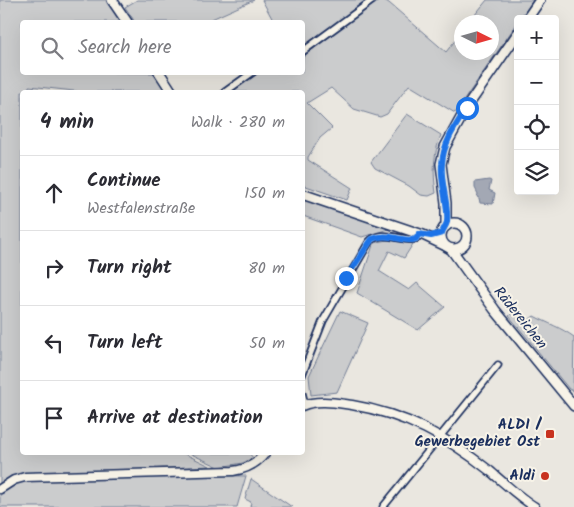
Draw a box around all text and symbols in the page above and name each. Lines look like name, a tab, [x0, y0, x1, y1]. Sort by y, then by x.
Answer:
north arrow	[454, 15, 499, 60]
map controls	[514, 15, 559, 195]
button: +	[514, 15, 559, 60]
search box	[20, 20, 305, 75]
text: Search here	[78, 33, 172, 63]
icon: search	[38, 34, 66, 62]
button: −	[514, 60, 559, 105]
route start	[456, 97, 479, 120]
button: locate	[514, 105, 559, 150]
text: 4 min	[40, 106, 94, 139]
text: Walk · 280 m	[191, 110, 285, 135]
button: layers	[514, 150, 559, 195]
text: Continue	[87, 166, 160, 196]
icon: ahead	[40, 179, 68, 207]
text: 150 m	[244, 181, 285, 206]
text: Westfalenstraße	[87, 196, 195, 221]
text: Turn right	[87, 253, 172, 283]
icon: right	[40, 254, 68, 282]
text: 80 m	[248, 256, 285, 281]
route end	[335, 267, 358, 290]
street label: Rädereichen	[487, 281, 553, 355]
text: Turn left	[87, 328, 162, 358]
icon: left	[40, 329, 68, 357]
text: 50 m	[249, 331, 285, 356]
text: Arrive at destination	[87, 403, 263, 433]
icon: arrive	[40, 404, 68, 432]
place label: ALDI / Gewerbegebiet Ost	[415, 413, 543, 454]
marker: ALDI / Gewerbegebiet Ost	[544, 428, 556, 440]
place label: Aldi	[510, 464, 536, 488]
marker: Aldi	[539, 470, 551, 482]

